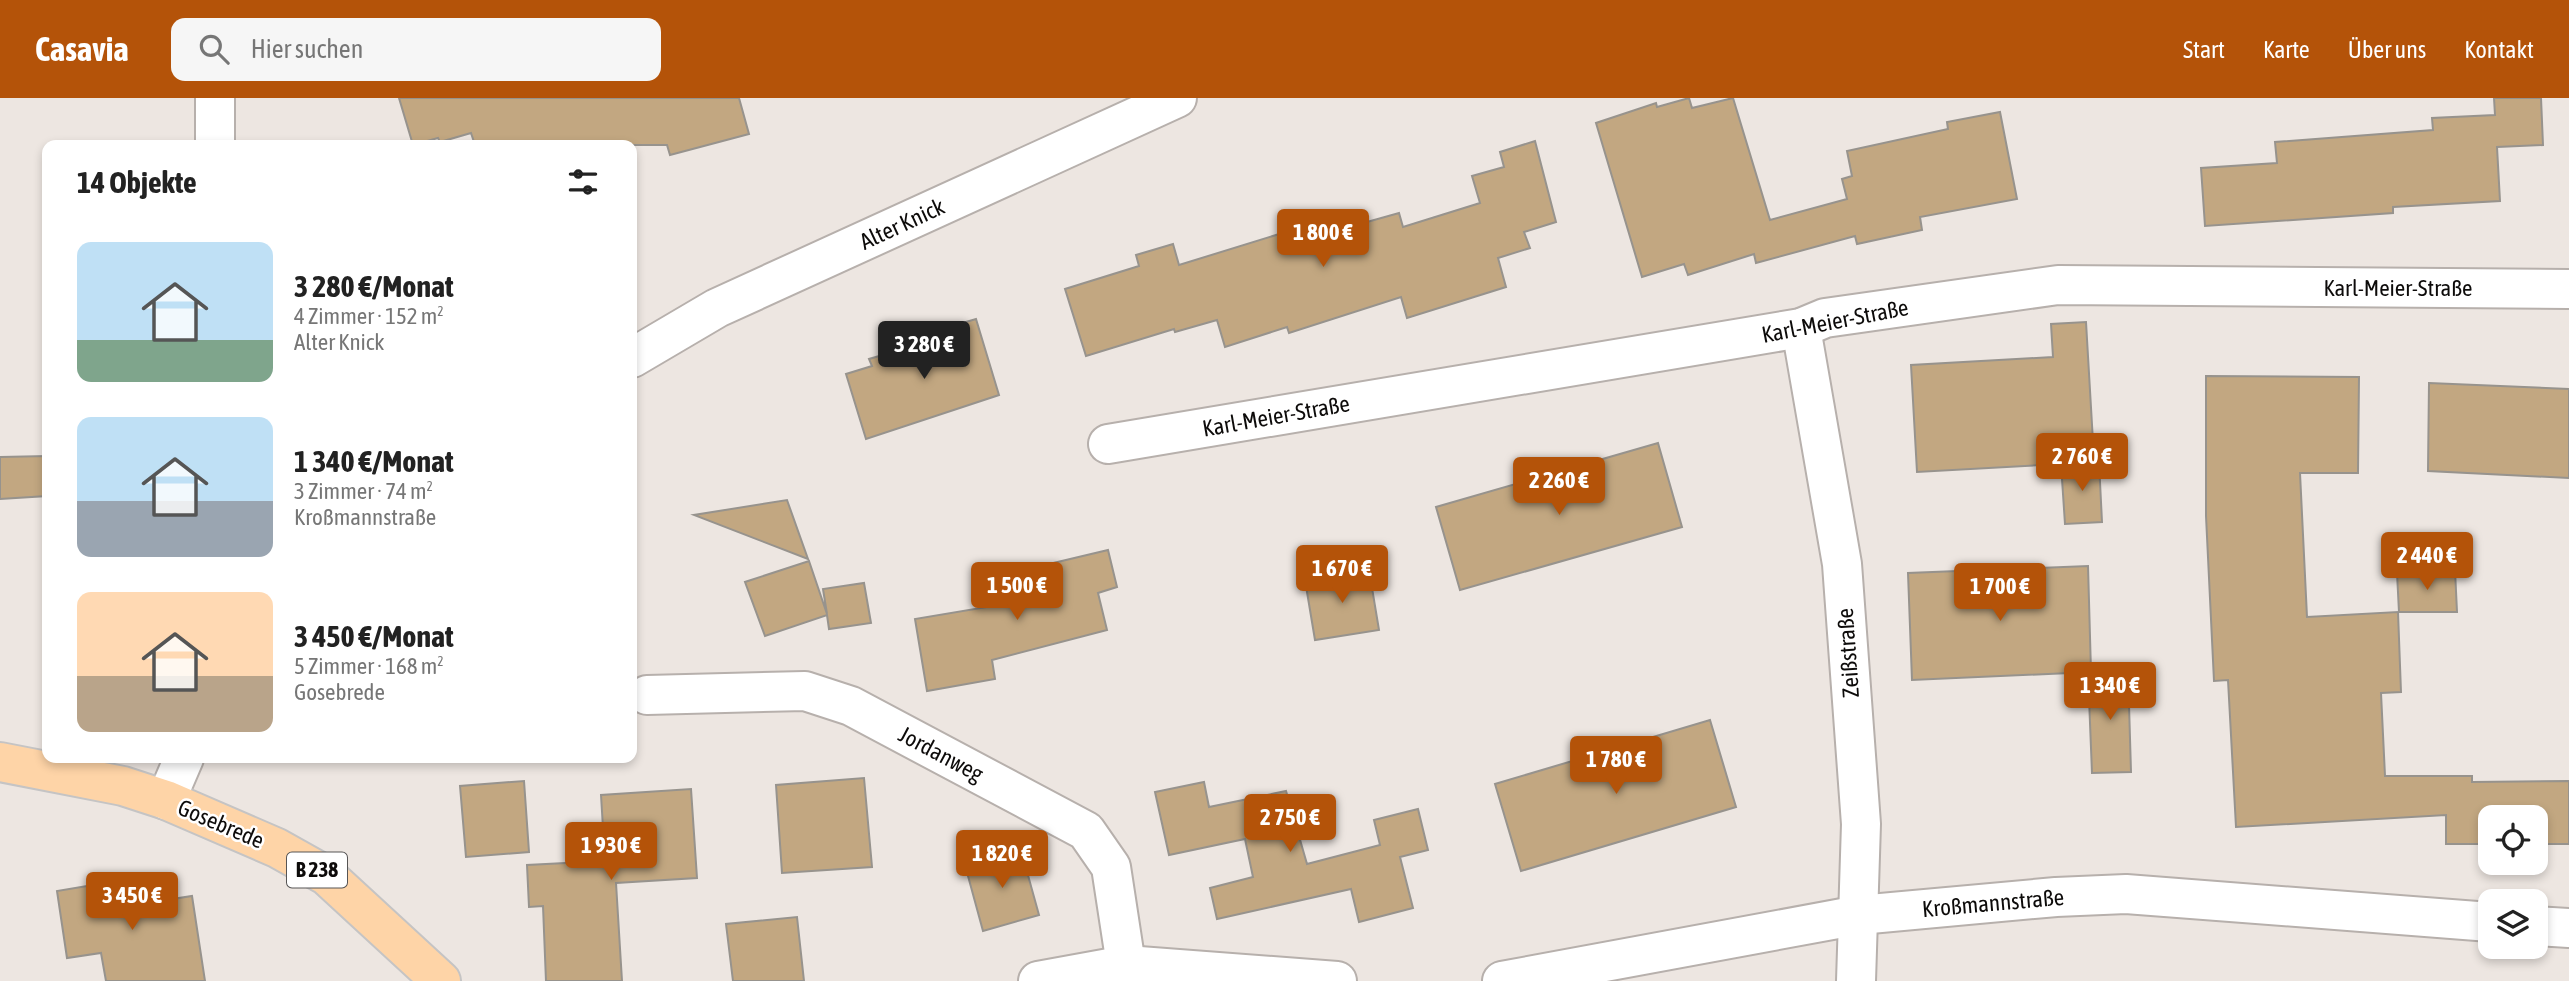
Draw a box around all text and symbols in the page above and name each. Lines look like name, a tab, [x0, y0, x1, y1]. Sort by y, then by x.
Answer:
search box	[171, 18, 661, 81]
text: Casavia	[35, 30, 129, 68]
icon: search	[195, 30, 233, 68]
text: Hier suchen	[251, 34, 363, 64]
text: Start	[2183, 36, 2225, 63]
text: Karte	[2263, 36, 2310, 63]
text: Über uns	[2348, 36, 2426, 63]
text: Kontakt	[2464, 36, 2534, 63]
icon: filters	[564, 163, 602, 201]
text: 14 Objekte	[77, 165, 197, 199]
street label: Alter Knick	[856, 193, 948, 255]
pin: 1 800 €	[1258, 209, 1388, 269]
text: 1 800 €	[1293, 219, 1353, 245]
text: 3 280 €/Monat	[294, 269, 454, 303]
icon: home	[133, 270, 217, 354]
street label: Karl-Meier-Straße	[2324, 275, 2472, 301]
street label: Karl-Meier-Straße	[1759, 294, 1911, 348]
text: 4 Zimmer · 152 m²	[294, 303, 444, 329]
pin: 3 280 €	[859, 322, 989, 381]
text: Alter Knick	[294, 329, 384, 355]
text: 3 280 €	[894, 331, 954, 357]
street label: Karl-Meier-Straße	[1200, 390, 1352, 442]
pin: 2 760 €	[2017, 434, 2147, 493]
text: 2 760 €	[2052, 443, 2112, 469]
text: 1 340 €/Monat	[294, 444, 454, 478]
icon: home	[133, 445, 217, 529]
pin: 2 260 €	[1494, 458, 1624, 517]
text: 2 260 €	[1529, 467, 1589, 493]
text: 3 Zimmer · 74 m²	[294, 478, 433, 504]
text: Kroßmannstraße	[294, 504, 436, 530]
pin: 2 440 €	[2362, 532, 2492, 592]
text: 2 440 €	[2397, 542, 2457, 568]
pin: 1 670 €	[1277, 546, 1407, 605]
text: 1 670 €	[1312, 555, 1372, 581]
pin: 1 500 €	[952, 562, 1082, 622]
pin: 1 700 €	[1935, 564, 2065, 623]
text: 1 500 €	[987, 572, 1047, 598]
text: 1 700 €	[1970, 573, 2030, 599]
street label: Zeißstraße	[1832, 607, 1864, 699]
text: 3 450 €/Monat	[294, 619, 454, 653]
icon: home	[133, 620, 217, 704]
text: 5 Zimmer · 168 m²	[294, 653, 444, 679]
pin: 1 340 €	[2045, 662, 2175, 722]
text: 1 340 €	[2080, 672, 2140, 698]
text: Gosebrede	[294, 679, 385, 705]
street label: Jordanweg	[894, 721, 988, 787]
pin: 1 780 €	[1551, 736, 1681, 796]
text: 1 780 €	[1586, 746, 1646, 772]
street label: Gosebrede	[174, 794, 268, 854]
pin: 2 750 €	[1225, 794, 1355, 854]
text: 2 750 €	[1260, 804, 1320, 830]
map controls	[2478, 805, 2548, 959]
button: locate	[2478, 805, 2548, 875]
pin: 1 930 €	[546, 822, 676, 882]
pin: 1 820 €	[937, 830, 1067, 890]
text: 1 930 €	[581, 832, 641, 858]
text: 1 820 €	[972, 840, 1032, 866]
road number: B 238	[287, 852, 347, 888]
pin: 3 450 €	[67, 872, 197, 932]
text: 3 450 €	[102, 882, 162, 908]
street label: Kroßmannstraße	[1921, 884, 2065, 922]
button: layers	[2478, 889, 2548, 959]

